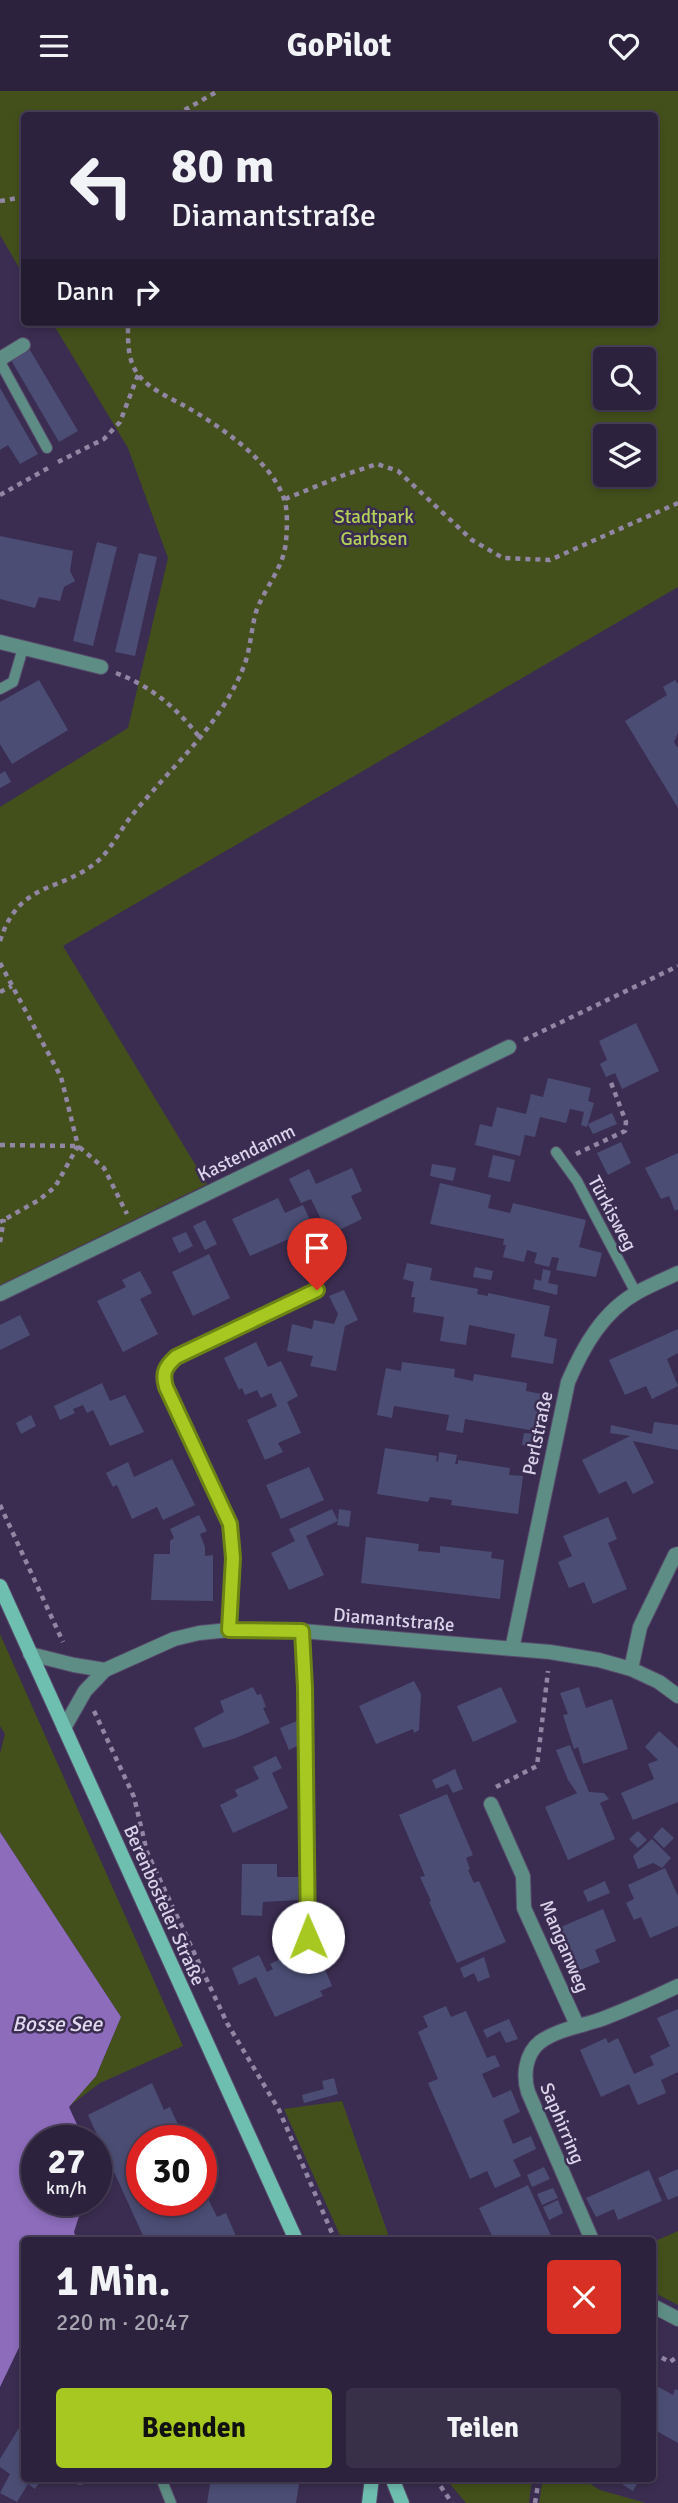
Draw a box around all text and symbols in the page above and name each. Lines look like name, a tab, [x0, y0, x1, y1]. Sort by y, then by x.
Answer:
text: GoPilot	[287, 26, 391, 65]
icon: menu	[35, 27, 73, 65]
icon: heart	[605, 27, 643, 65]
text: 80 m	[171, 136, 274, 196]
icon: left	[56, 140, 147, 231]
text: Diamantstraße	[171, 196, 376, 235]
icon: right	[128, 273, 166, 311]
text: Dann	[56, 276, 114, 308]
map controls	[593, 347, 656, 487]
button: search	[593, 347, 656, 410]
button: layers	[593, 424, 656, 487]
park label: Stadtpark Garbsen	[334, 505, 414, 551]
street label: Kastendamm	[194, 1119, 299, 1187]
street label: Türkisweg	[582, 1172, 642, 1255]
pin	[287, 1218, 347, 1290]
icon: arrive	[298, 1229, 336, 1267]
street label: Perlstraße	[517, 1389, 559, 1477]
street label: Diamantstraße	[332, 1603, 456, 1637]
street label: Berenbosteler Straße	[118, 1822, 210, 1989]
street label: Manganweg	[534, 1897, 594, 1996]
position arrow	[271, 1900, 345, 1974]
water label: Bosse See	[12, 2011, 103, 2037]
street label: Saphirring	[534, 2079, 590, 2167]
speed limit sign: 30	[126, 2125, 217, 2216]
text: 27	[48, 2140, 85, 2183]
text: km/h	[46, 2177, 87, 2199]
text: 1 Min.	[56, 2256, 170, 2307]
button: close	[547, 2260, 621, 2334]
text: 220 m · 20:47	[56, 2308, 190, 2337]
button: Beenden	[56, 2388, 332, 2468]
button: Teilen	[346, 2388, 621, 2468]

